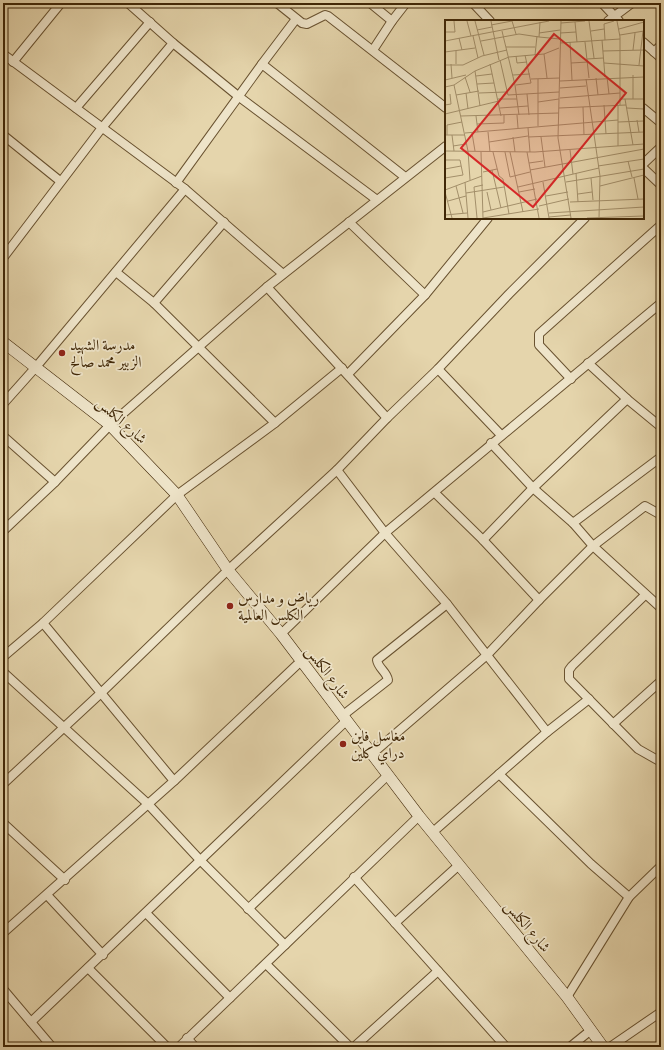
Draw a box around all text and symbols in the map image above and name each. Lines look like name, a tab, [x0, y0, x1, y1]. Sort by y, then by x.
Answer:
inset map	[445, 20, 644, 219]
place label: مدرسة الشهيد الزبير محمد صالح	[70, 335, 142, 376]
marker: مدرسة الشهيد الزبير محمد صالح	[57, 348, 67, 358]
street label: شارع الكلس	[90, 392, 151, 451]
place label: رياض و مدارس الكلس العالمية	[238, 588, 319, 625]
marker: رياض و مدارس الكلس العالمية	[225, 601, 235, 611]
street label: شارع الكلس	[299, 642, 354, 705]
place label: مغاسل فاين دراي كلين	[351, 726, 405, 765]
marker: مغاسل فاين دراي كلين	[338, 739, 348, 749]
street label: شارع الكلس	[498, 896, 555, 958]

